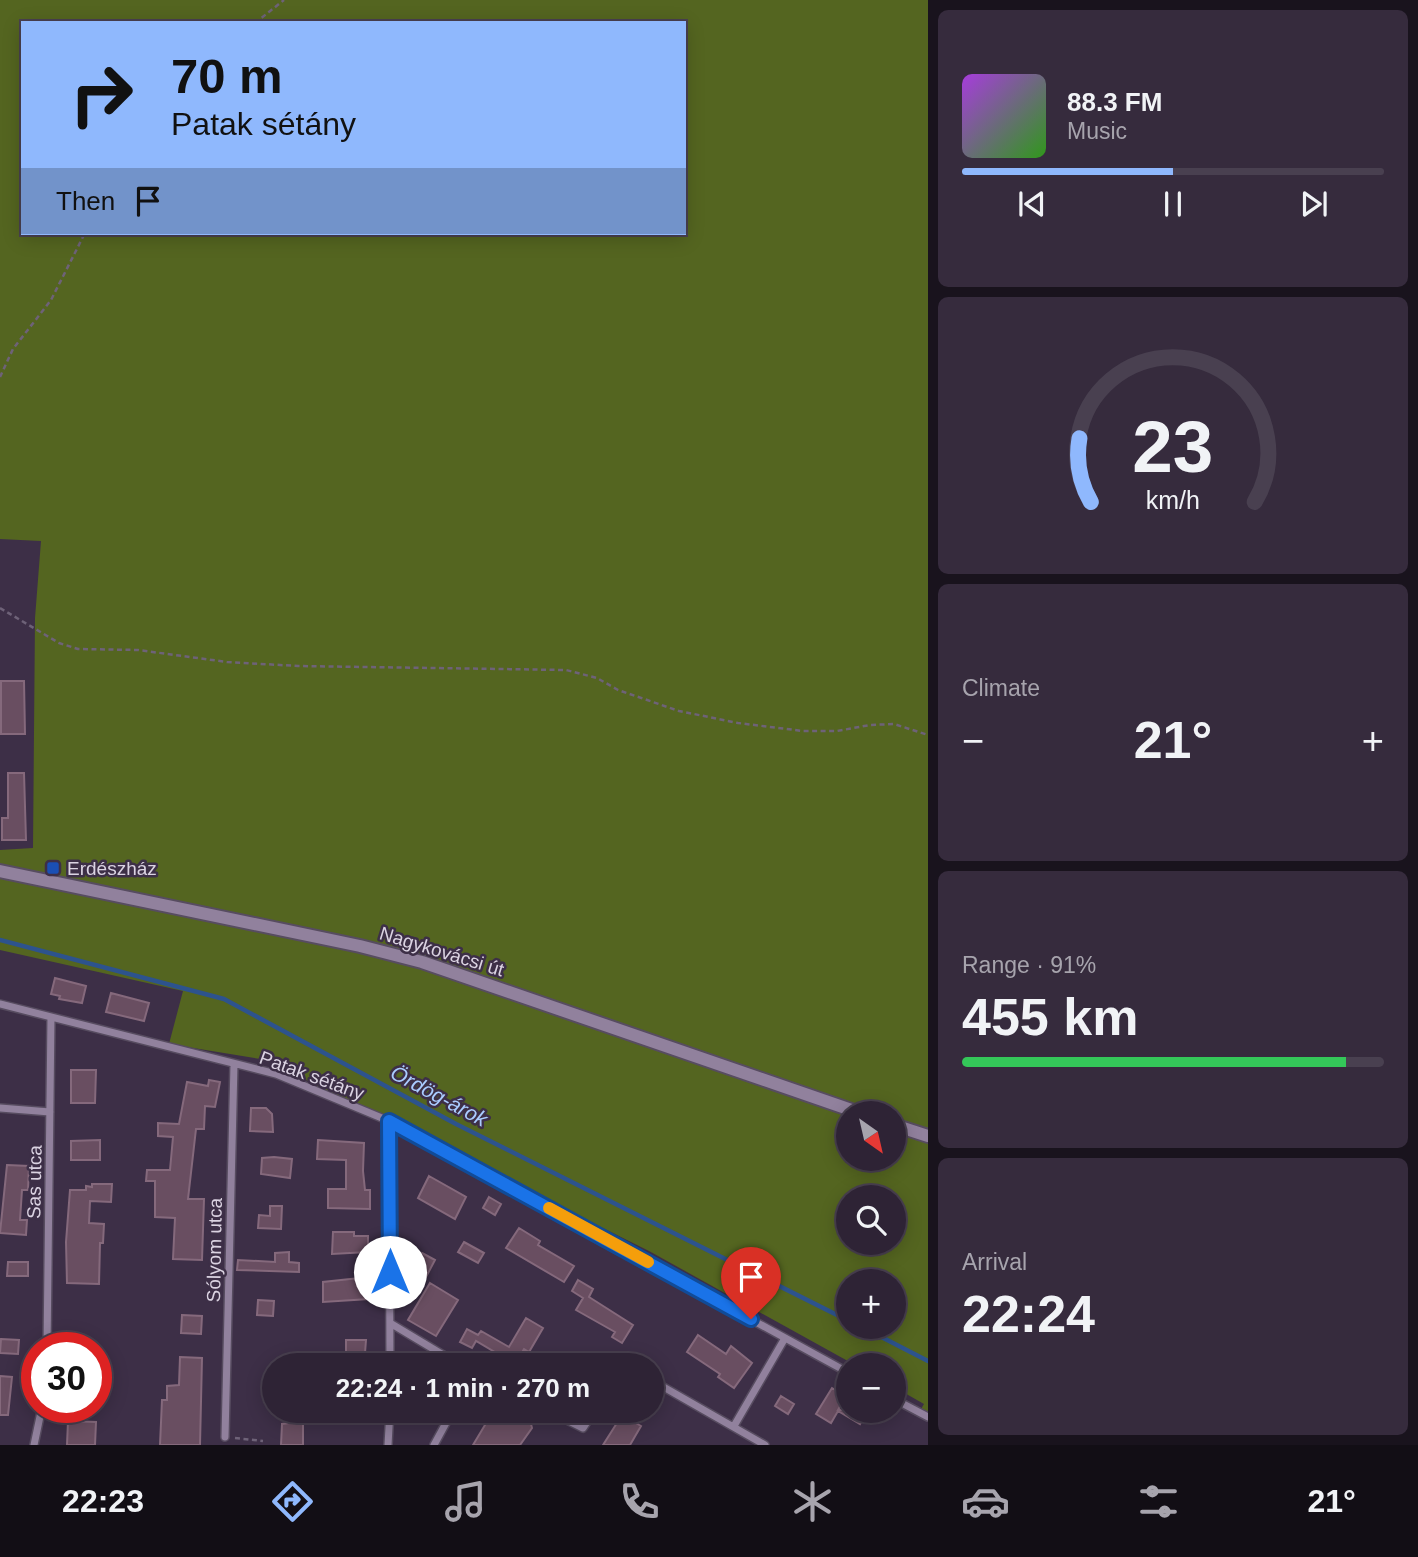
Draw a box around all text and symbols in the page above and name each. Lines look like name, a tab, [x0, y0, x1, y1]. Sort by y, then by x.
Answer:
icon: right	[56, 49, 147, 140]
text: 70 m	[171, 49, 283, 103]
text: 88.3 FM	[1067, 87, 1162, 117]
text: Patak sétány	[171, 106, 356, 142]
text: Music	[1067, 118, 1127, 144]
icon: arrive	[129, 182, 167, 220]
icon: previous	[1013, 185, 1051, 223]
icon: pause	[1154, 185, 1192, 223]
icon: next	[1295, 185, 1333, 223]
text: Then	[56, 186, 115, 216]
text: 23	[1133, 406, 1213, 487]
text: km/h	[1146, 485, 1200, 513]
text: Climate	[962, 675, 1040, 701]
text: 21°	[1134, 711, 1212, 769]
text: −	[962, 720, 984, 762]
text: +	[1362, 720, 1384, 762]
place label: Erdészház	[67, 858, 157, 879]
marker: Erdészház	[45, 860, 61, 876]
street label: Nagykovácsi út	[377, 923, 507, 981]
text: Range · 91%	[962, 952, 1096, 978]
text: 455 km	[962, 988, 1138, 1046]
street label: Patak sétány	[257, 1047, 367, 1104]
water label: Ördög-árok	[387, 1060, 493, 1131]
north arrow	[836, 1101, 906, 1171]
map controls	[836, 1101, 906, 1423]
street label: Sas utca	[23, 1144, 46, 1219]
button: search	[836, 1185, 906, 1255]
street label: Sólyom utca	[203, 1197, 226, 1302]
position arrow	[353, 1235, 427, 1309]
pin	[721, 1247, 781, 1319]
text: Arrival	[962, 1249, 1027, 1275]
icon: arrive	[732, 1258, 770, 1296]
button: +	[836, 1269, 906, 1339]
text: 22:24	[962, 1285, 1095, 1343]
speed limit sign: 30	[21, 1332, 112, 1423]
button: −	[836, 1353, 906, 1423]
text: 22:24 · 1 min · 270 m	[336, 1373, 590, 1403]
icon: directions	[268, 1477, 317, 1526]
icon: music	[441, 1477, 490, 1526]
icon: phone	[615, 1477, 664, 1526]
icon: climate	[788, 1477, 837, 1526]
icon: car	[961, 1477, 1010, 1526]
icon: filters	[1134, 1477, 1183, 1526]
text: 22:23	[62, 1483, 144, 1519]
text: 21°	[1307, 1483, 1356, 1519]

